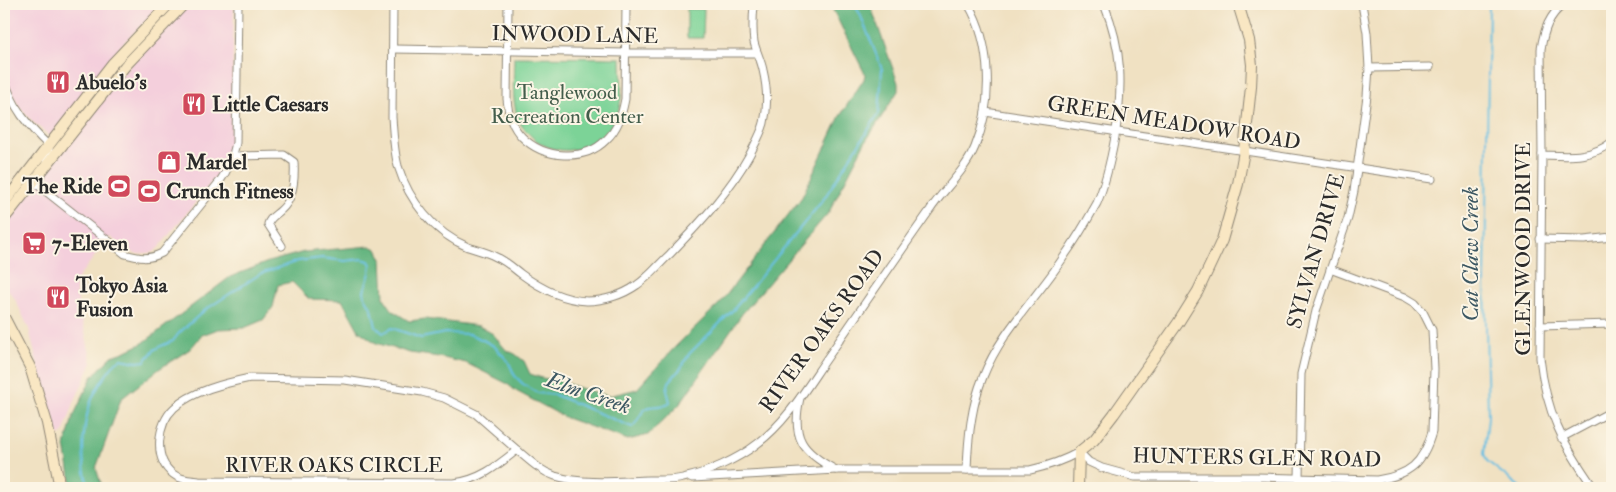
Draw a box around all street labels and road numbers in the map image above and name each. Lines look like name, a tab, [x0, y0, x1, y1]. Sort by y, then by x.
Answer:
street label: INWOOD LANE	[491, 20, 659, 50]
street label: GREEN MEADOW ROAD	[1045, 90, 1303, 156]
street label: GLENWOOD DRIVE	[1510, 142, 1537, 356]
street label: SYLVAN DRIVE	[1281, 170, 1351, 332]
street label: RIVER OAKS ROAD	[754, 244, 890, 418]
street label: HUNTERS GLEN ROAD	[1132, 442, 1382, 474]
street label: RIVER OAKS CIRCLE	[225, 452, 443, 479]

